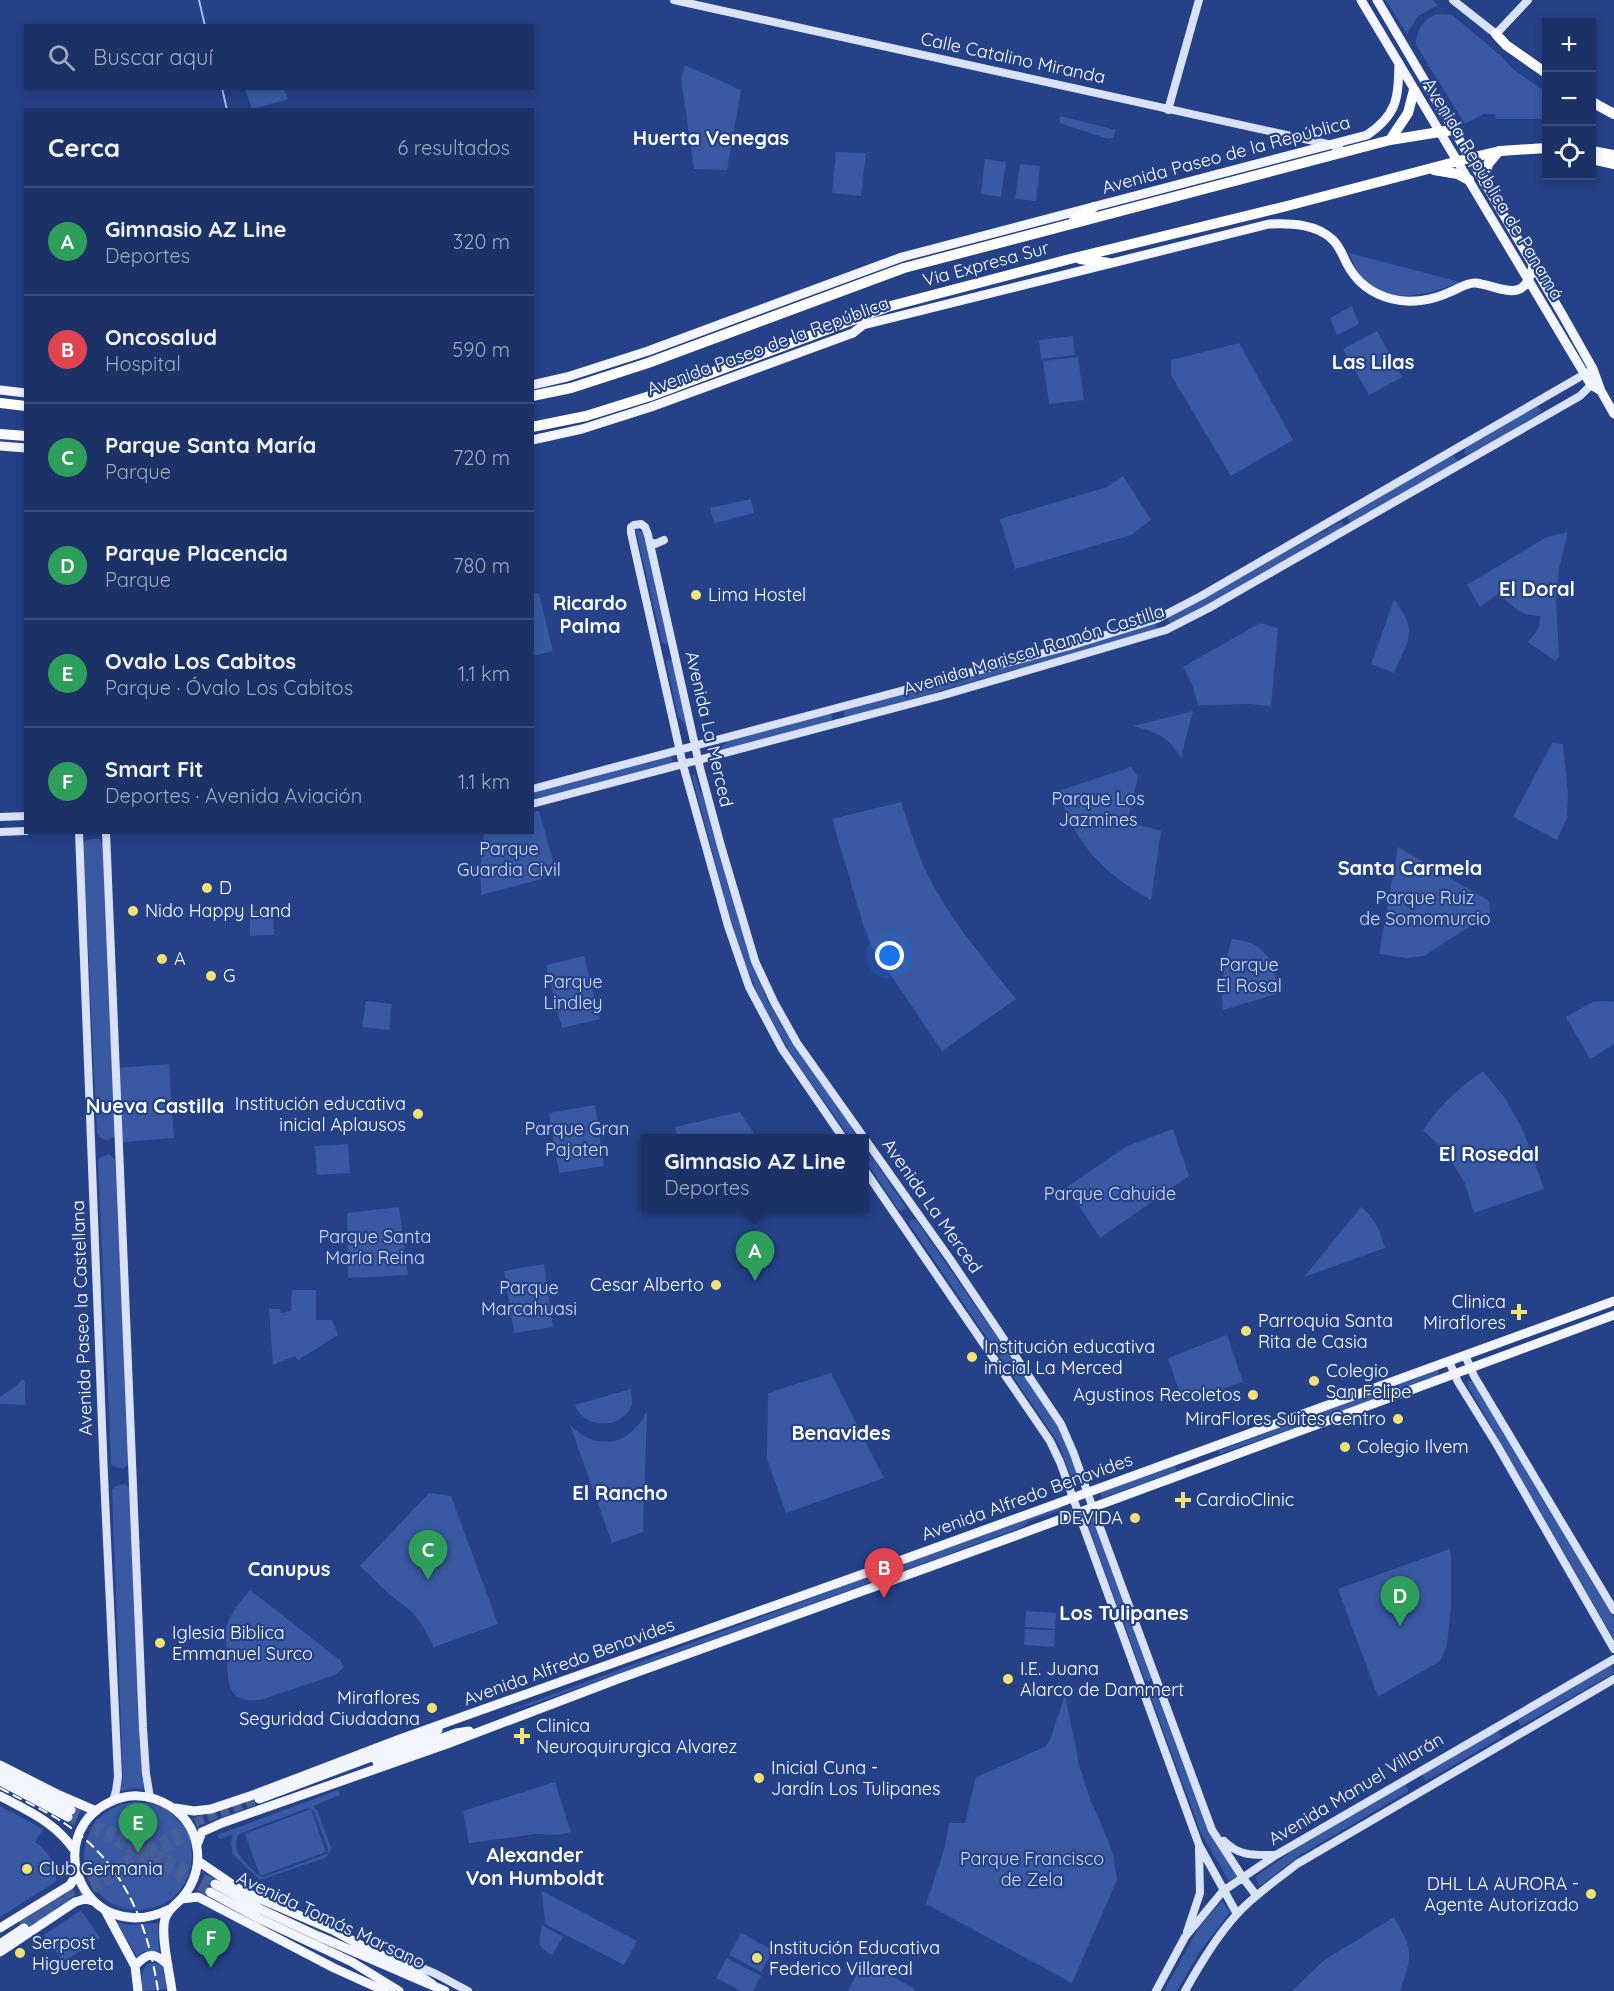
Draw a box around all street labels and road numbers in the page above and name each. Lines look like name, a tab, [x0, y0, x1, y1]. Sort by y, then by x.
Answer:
street label: Calle Catalino Miranda	[919, 27, 1108, 88]
street label: Avenida República de Panamá	[1418, 73, 1569, 304]
street label: Avenida Paseo de la República	[1099, 110, 1353, 199]
street label: Via Expresa Sur	[920, 236, 1052, 291]
street label: Avenida Paseo de la República	[644, 291, 892, 400]
street label: Avenida Mariscal Ramón Castilla	[900, 599, 1167, 700]
street label: Avenida La Merced	[680, 649, 739, 809]
street label: Avenida La Merced	[877, 1134, 987, 1277]
street label: Avenida Paseo la Castellana	[66, 1200, 97, 1436]
street label: Avenida Alfredo Benavides	[918, 1448, 1136, 1546]
street label: Avenida Alfredo Benavides	[460, 1613, 678, 1711]
street label: Avenida Manuel Villarán	[1264, 1727, 1448, 1850]
street label: Avenida Tomás Marsano	[233, 1866, 429, 1973]

